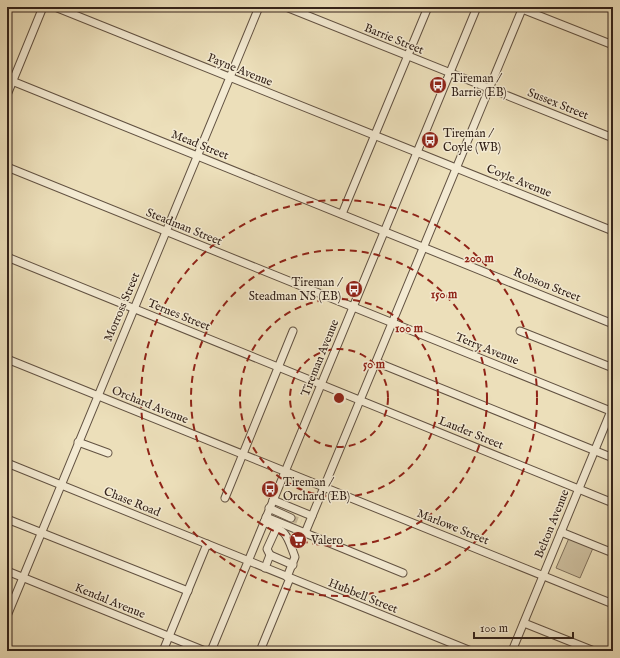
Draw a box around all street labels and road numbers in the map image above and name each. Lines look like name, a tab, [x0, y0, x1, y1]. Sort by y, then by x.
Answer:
street label: Barrie Street	[362, 20, 426, 58]
street label: Payne Avenue	[205, 50, 275, 90]
street label: Sussex Street	[525, 85, 591, 123]
street label: Mead Street	[169, 127, 231, 163]
street label: Coyle Avenue	[484, 161, 554, 201]
street label: Steadman Street	[144, 205, 224, 249]
street label: Robson Street	[511, 265, 583, 305]
street label: Morross Street	[101, 270, 143, 344]
street label: Ternes Street	[146, 296, 212, 334]
street label: Tireman Avenue	[298, 317, 342, 399]
street label: Terry Avenue	[453, 329, 521, 369]
street label: Orchard Avenue	[110, 383, 191, 427]
street label: Lauder Street	[436, 413, 506, 453]
street label: Chase Road	[102, 484, 163, 520]
street label: Belton Avenue	[531, 487, 573, 561]
street label: Marlowe Street	[415, 506, 491, 548]
street label: Hubbell Street	[326, 575, 400, 617]
street label: Kendal Avenue	[73, 580, 148, 622]

